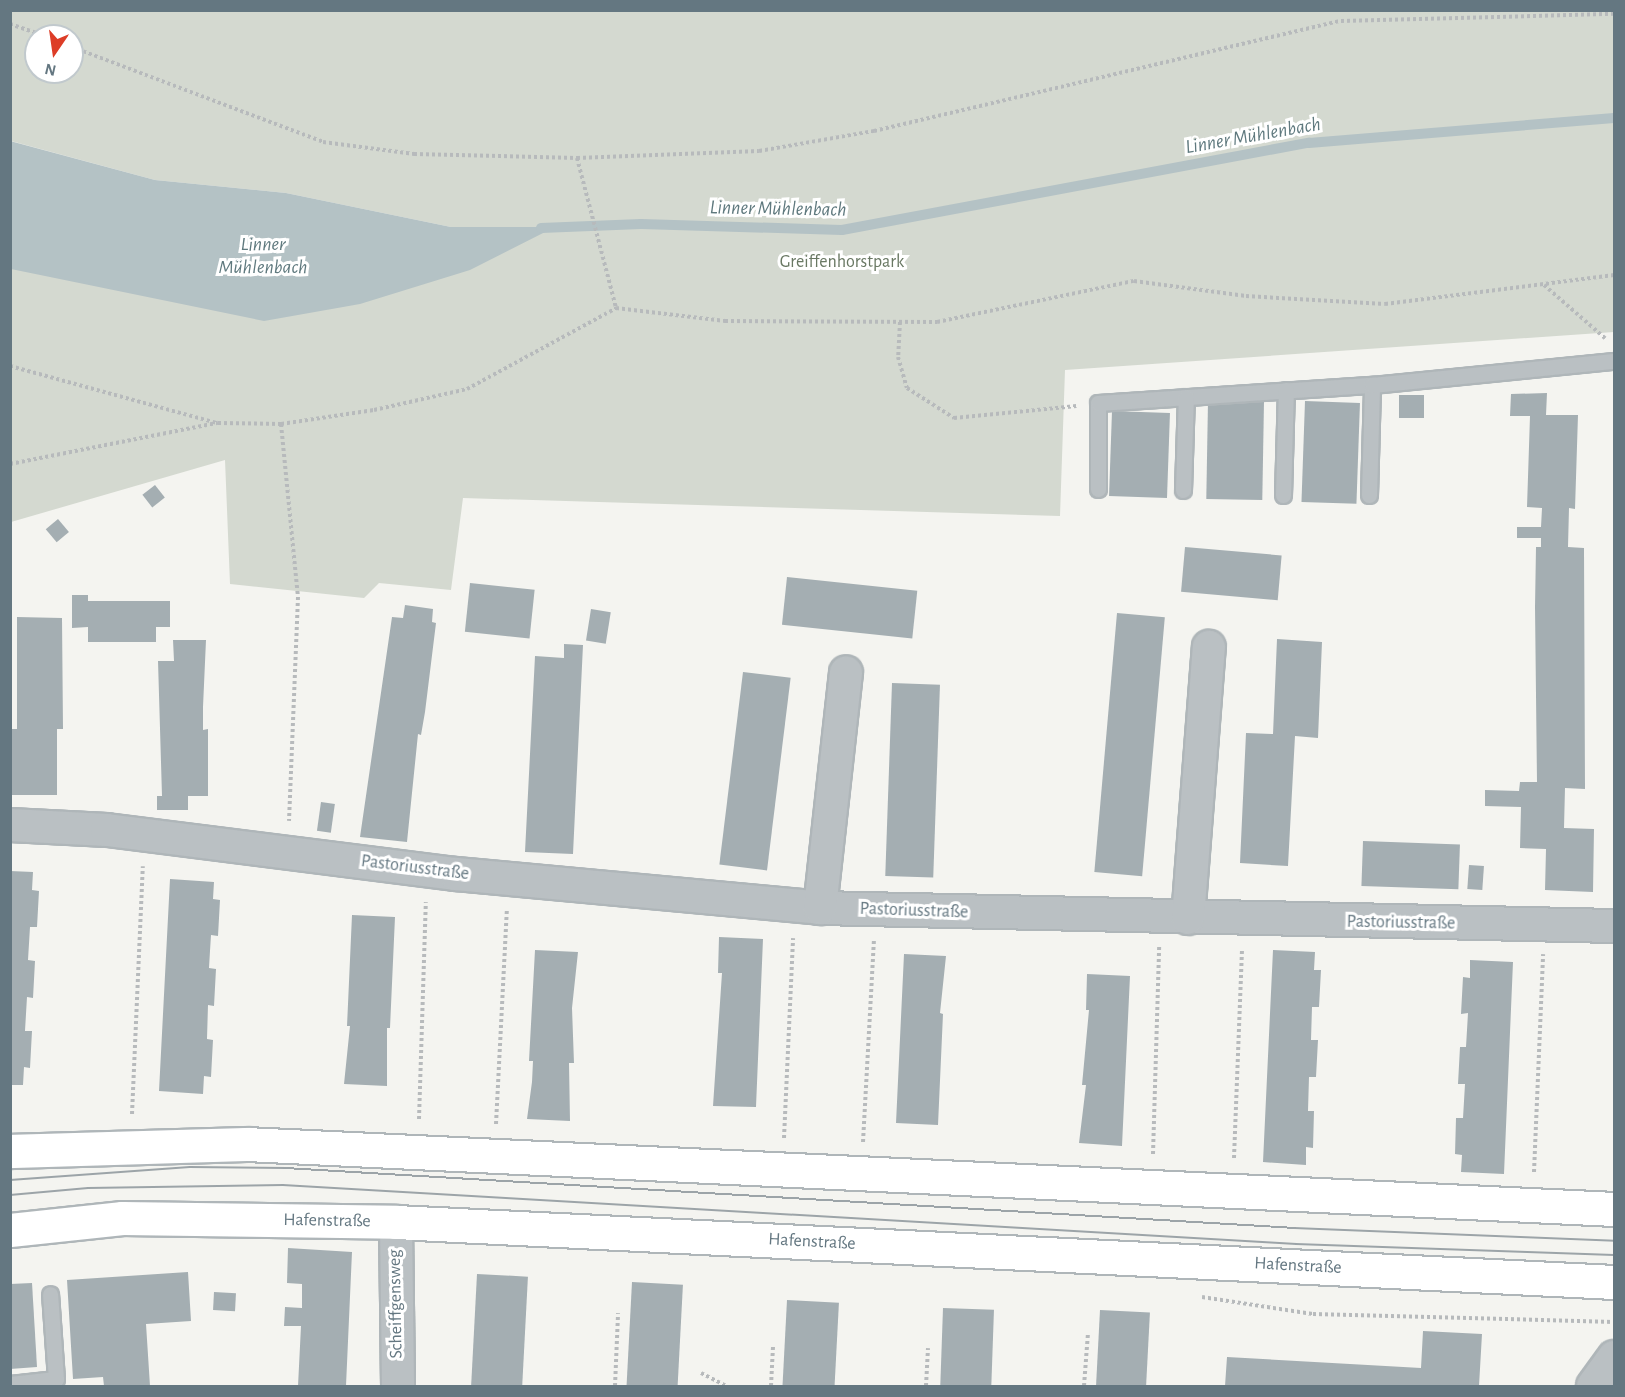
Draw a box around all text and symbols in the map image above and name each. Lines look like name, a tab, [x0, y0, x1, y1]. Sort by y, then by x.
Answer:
north arrow	[24, 24, 84, 84]
text: N	[43, 61, 58, 79]
water label: Linner Mühlenbach	[1183, 112, 1323, 160]
water label: Linner Mühlenbach	[709, 196, 847, 222]
water label: Linner Mühlenbach	[219, 232, 307, 279]
park label: Greiffenhorstpark	[780, 251, 904, 273]
street label: Pastoriusstraße	[360, 851, 470, 885]
street label: Pastoriusstraße	[859, 898, 969, 924]
street label: Pastoriusstraße	[1346, 911, 1456, 935]
street label: Hafenstraße	[283, 1209, 371, 1233]
street label: Hafenstraße	[768, 1229, 856, 1255]
street label: Scheiffgensweg	[384, 1249, 408, 1359]
street label: Hafenstraße	[1254, 1253, 1342, 1279]

